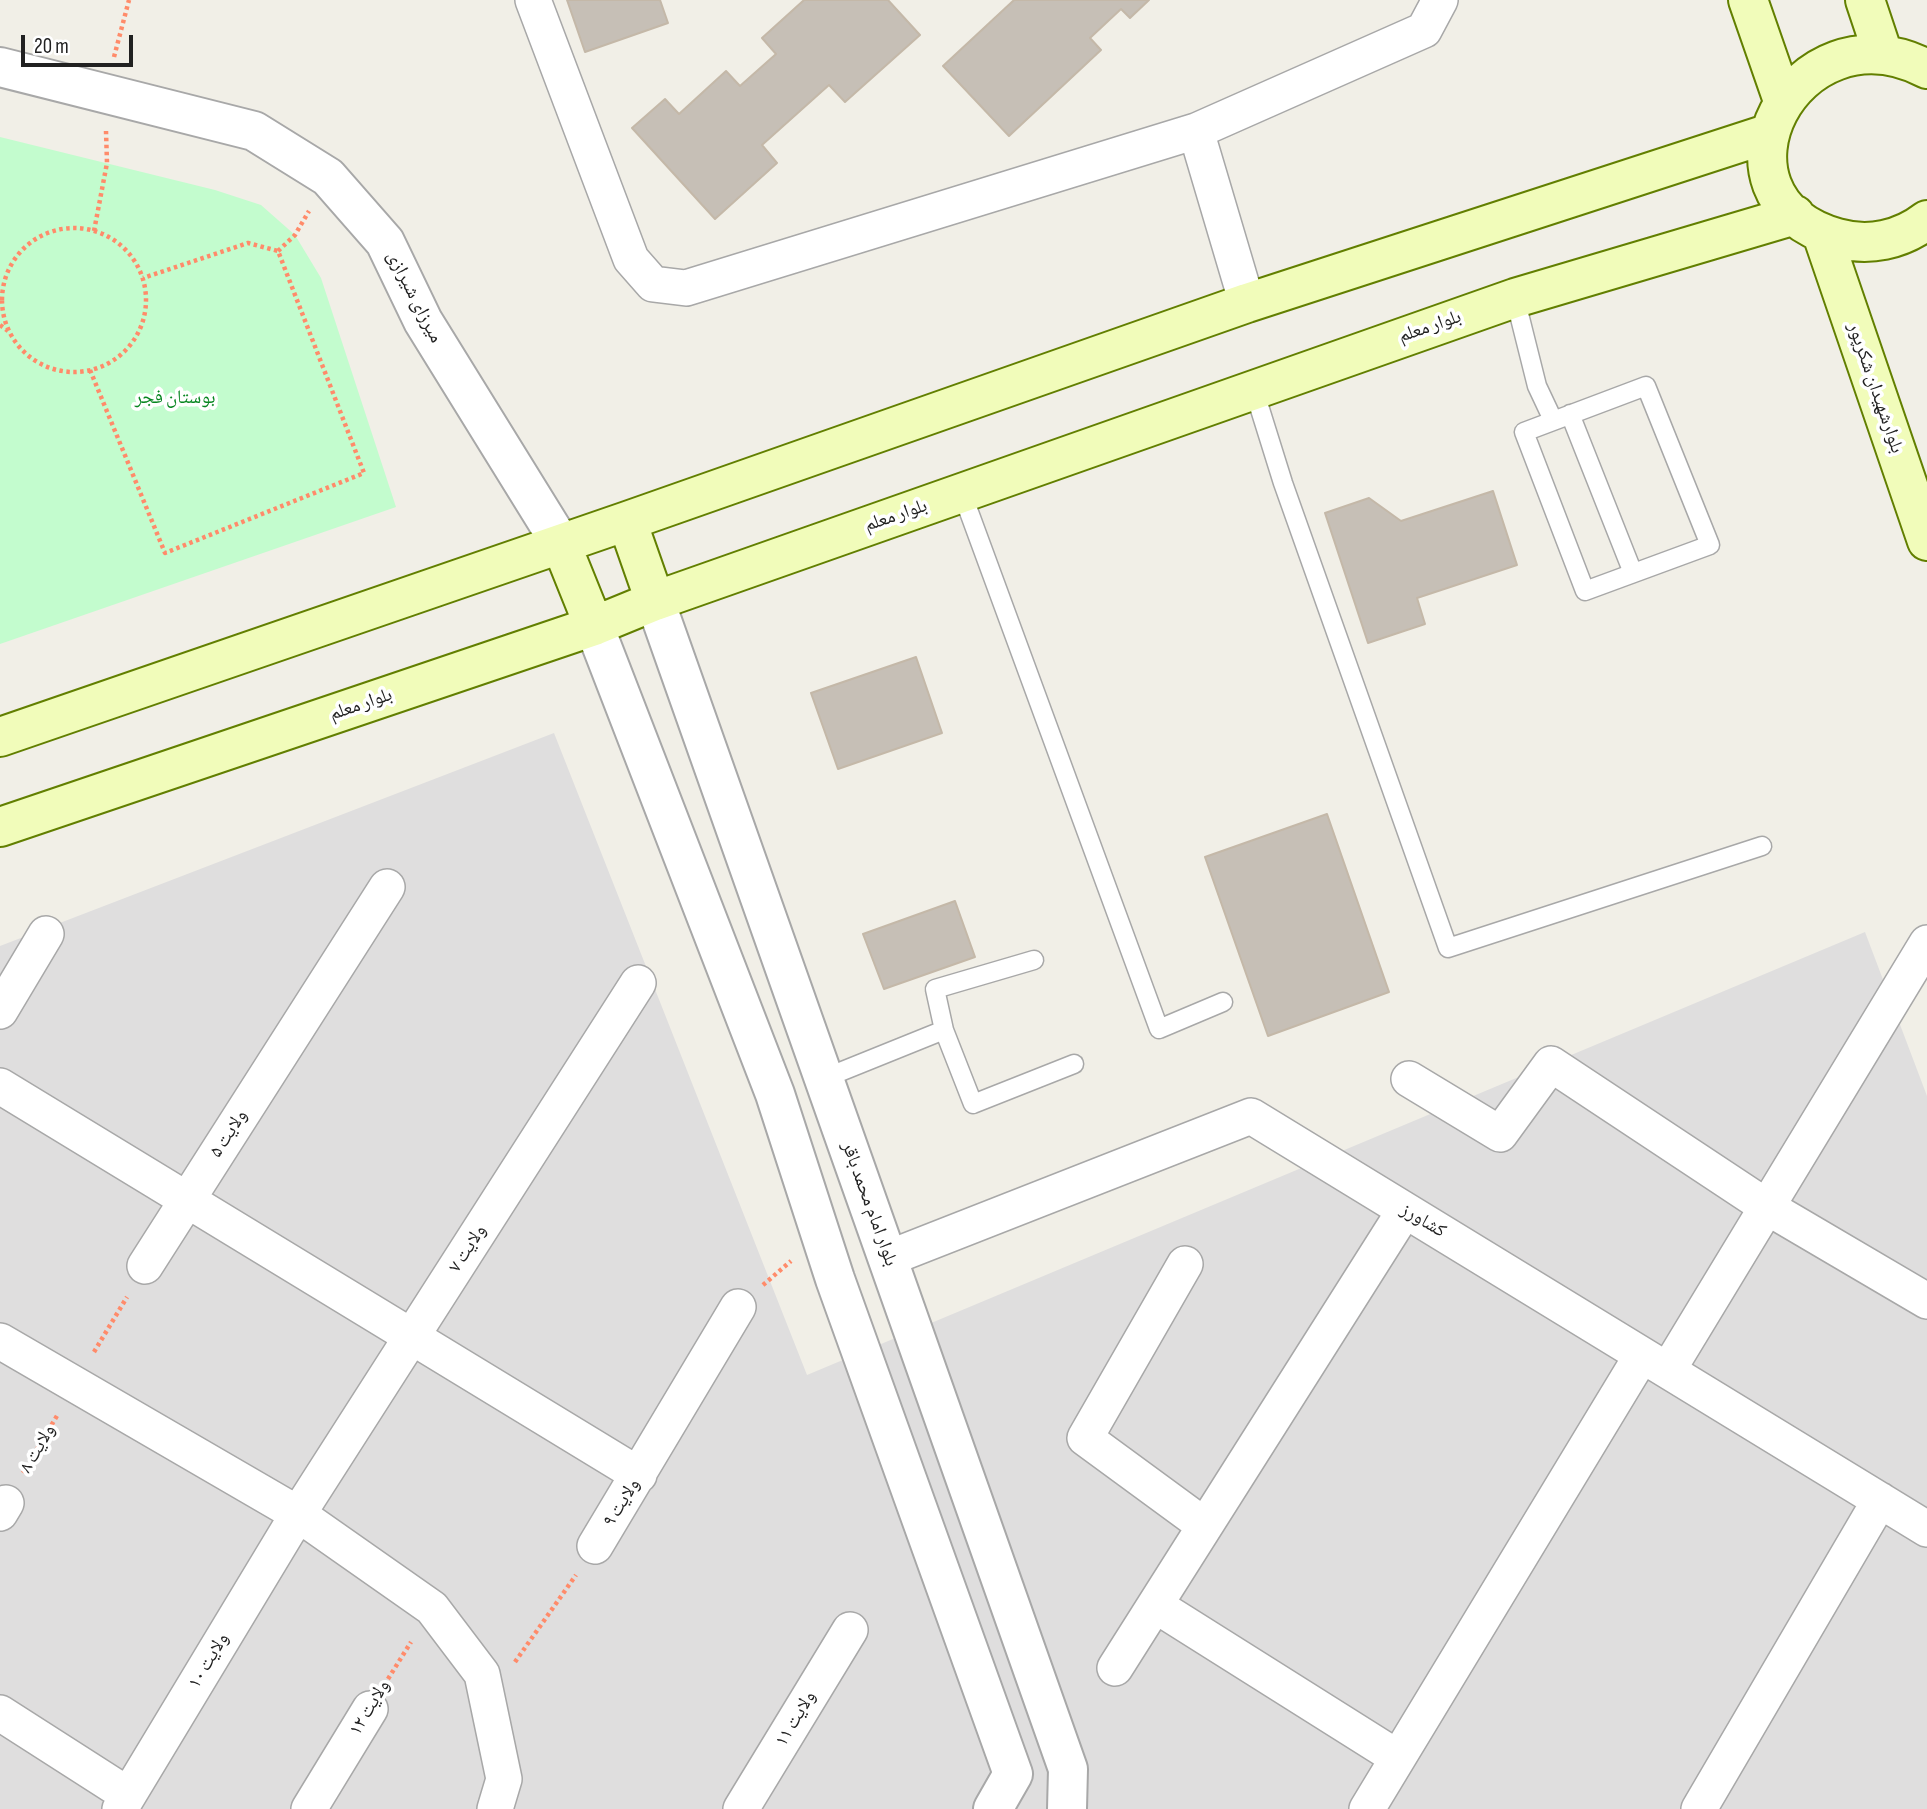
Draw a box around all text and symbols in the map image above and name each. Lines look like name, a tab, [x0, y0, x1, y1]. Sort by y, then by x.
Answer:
scale bar	[24, 21, 136, 65]
text: 20 m	[34, 34, 69, 59]
street label: میرزای شیرازی	[381, 247, 447, 347]
street label: بلوار معلم	[1396, 306, 1464, 348]
street label: بلوارشهیدان شکرپور	[1842, 320, 1908, 456]
park label: بوستان فجر	[135, 387, 215, 409]
street label: بلوار معلم	[862, 495, 930, 537]
street label: بلوار معلم	[327, 684, 395, 726]
street label: ولایت ۵	[205, 1106, 253, 1162]
street label: بلوار امام محمد باقر	[836, 1139, 902, 1269]
street label: کشاورز	[1396, 1199, 1450, 1243]
street label: ولایت ۷	[444, 1221, 492, 1277]
street label: ولایت ۸	[15, 1421, 61, 1477]
street label: ولایت ۹	[598, 1475, 646, 1531]
street label: ولایت ۱۰	[184, 1629, 234, 1693]
street label: ولایت ۱۲	[345, 1676, 395, 1740]
street label: ولایت ۱۱	[771, 1687, 821, 1751]

